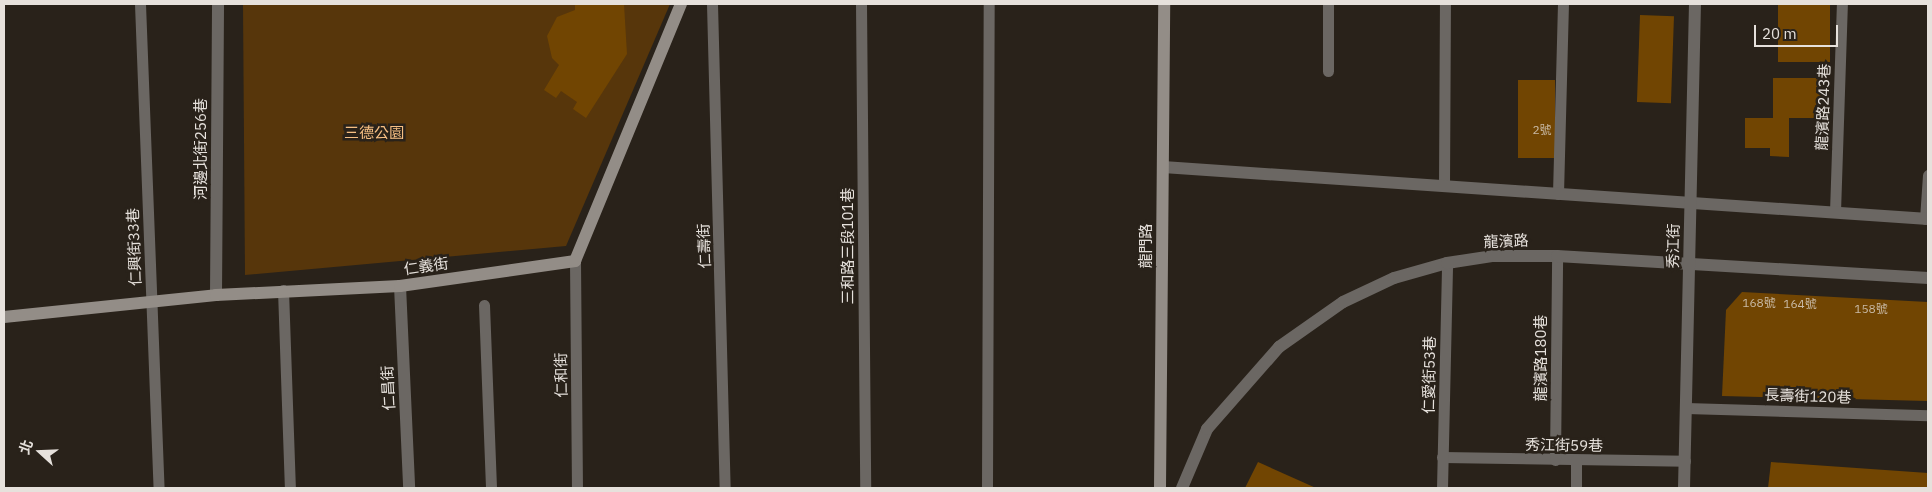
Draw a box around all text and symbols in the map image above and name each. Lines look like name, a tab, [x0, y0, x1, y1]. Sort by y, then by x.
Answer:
scale bar	[1757, 15, 1841, 47]
text: 20 m	[1762, 24, 1797, 43]
street label: 龍濱路243巷	[1812, 63, 1834, 151]
street label: 河邊北街256巷	[192, 98, 210, 200]
house number: 2號	[1532, 123, 1552, 137]
park label: 三德公園	[344, 124, 404, 142]
street label: 三和路三段101巷	[839, 188, 857, 304]
street label: 仁興街33巷	[124, 208, 144, 286]
street label: 仁壽街	[694, 223, 714, 269]
street label: 秀江街	[1664, 223, 1682, 269]
street label: 龍門路	[1137, 224, 1155, 268]
street label: 龍濱路	[1483, 231, 1529, 251]
street label: 仁義街	[402, 254, 450, 278]
house number: 168號	[1742, 296, 1776, 310]
house number: 164號	[1783, 297, 1817, 311]
house number: 158號	[1854, 302, 1888, 316]
street label: 龍濱路180巷	[1532, 315, 1550, 401]
street label: 仁愛街53巷	[1419, 336, 1439, 414]
street label: 仁和街	[552, 352, 570, 398]
street label: 仁昌街	[378, 365, 398, 411]
street label: 長壽街120巷	[1764, 385, 1852, 407]
north arrow	[15, 427, 65, 477]
street label: 秀江街59巷	[1525, 435, 1603, 455]
text: 北	[15, 437, 37, 457]

